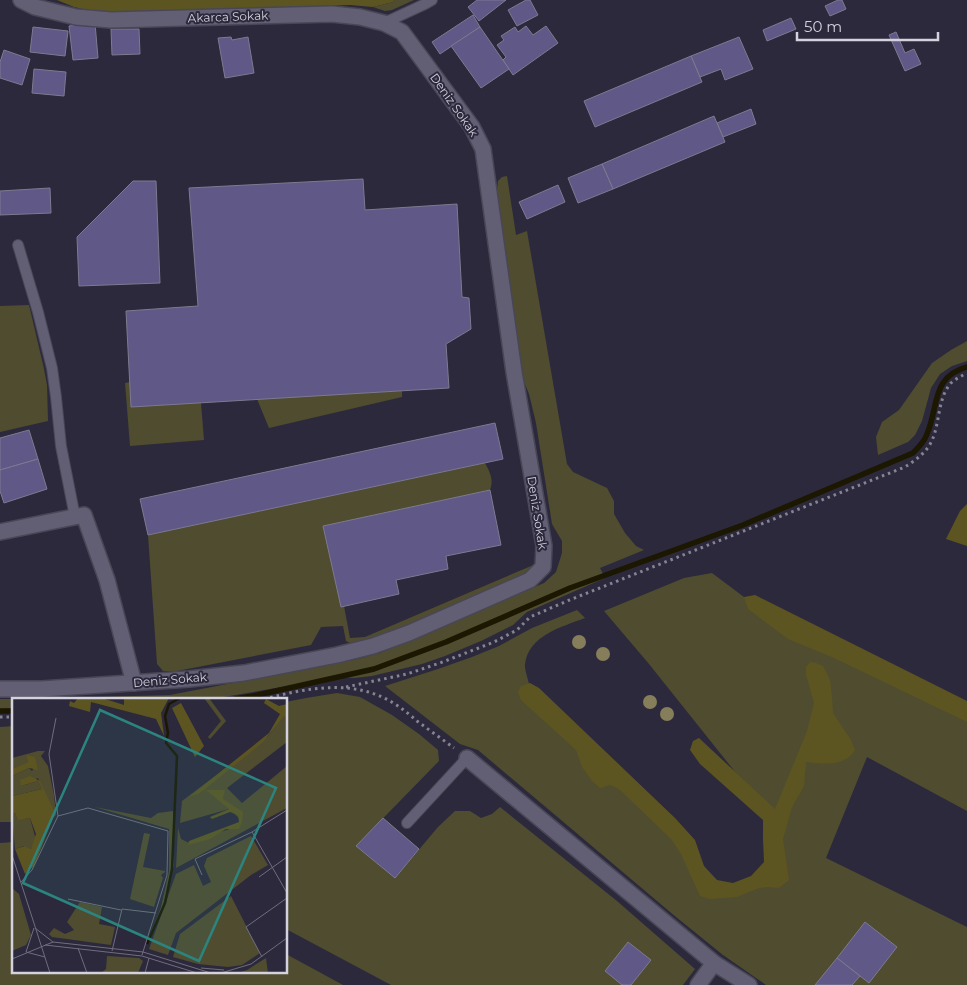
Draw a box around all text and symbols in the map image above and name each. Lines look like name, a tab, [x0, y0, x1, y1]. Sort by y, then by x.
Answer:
street label: Akarca Sokak	[187, 8, 269, 25]
scale bar	[797, 10, 938, 42]
text: 50 m	[804, 17, 842, 36]
street label: Deniz Sokak	[427, 70, 482, 140]
street label: Deniz Sokak	[524, 475, 551, 551]
street label: Deniz Sokak	[132, 669, 208, 690]
inset map	[12, 698, 288, 972]

